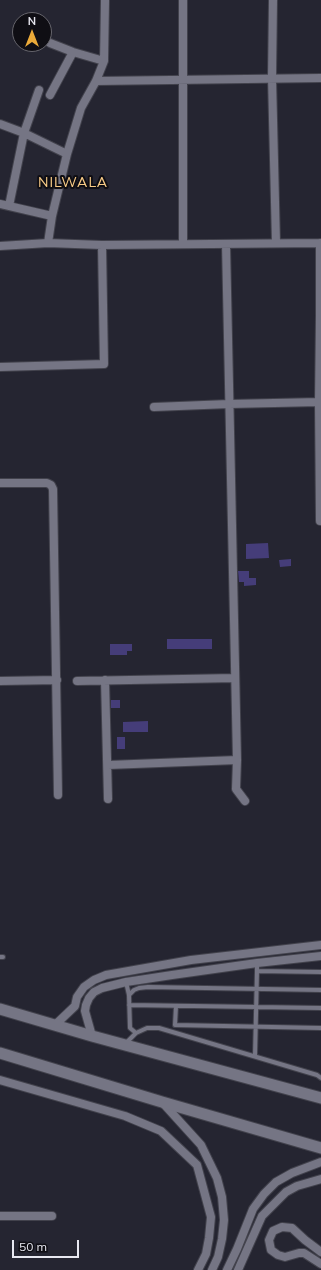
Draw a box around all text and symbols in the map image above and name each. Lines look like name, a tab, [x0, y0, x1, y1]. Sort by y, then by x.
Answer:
north arrow	[12, 12, 52, 52]
text: N	[28, 14, 36, 28]
district label: NILWALA	[38, 175, 108, 191]
scale bar	[14, 1232, 81, 1258]
text: 50 m	[19, 1239, 47, 1254]

